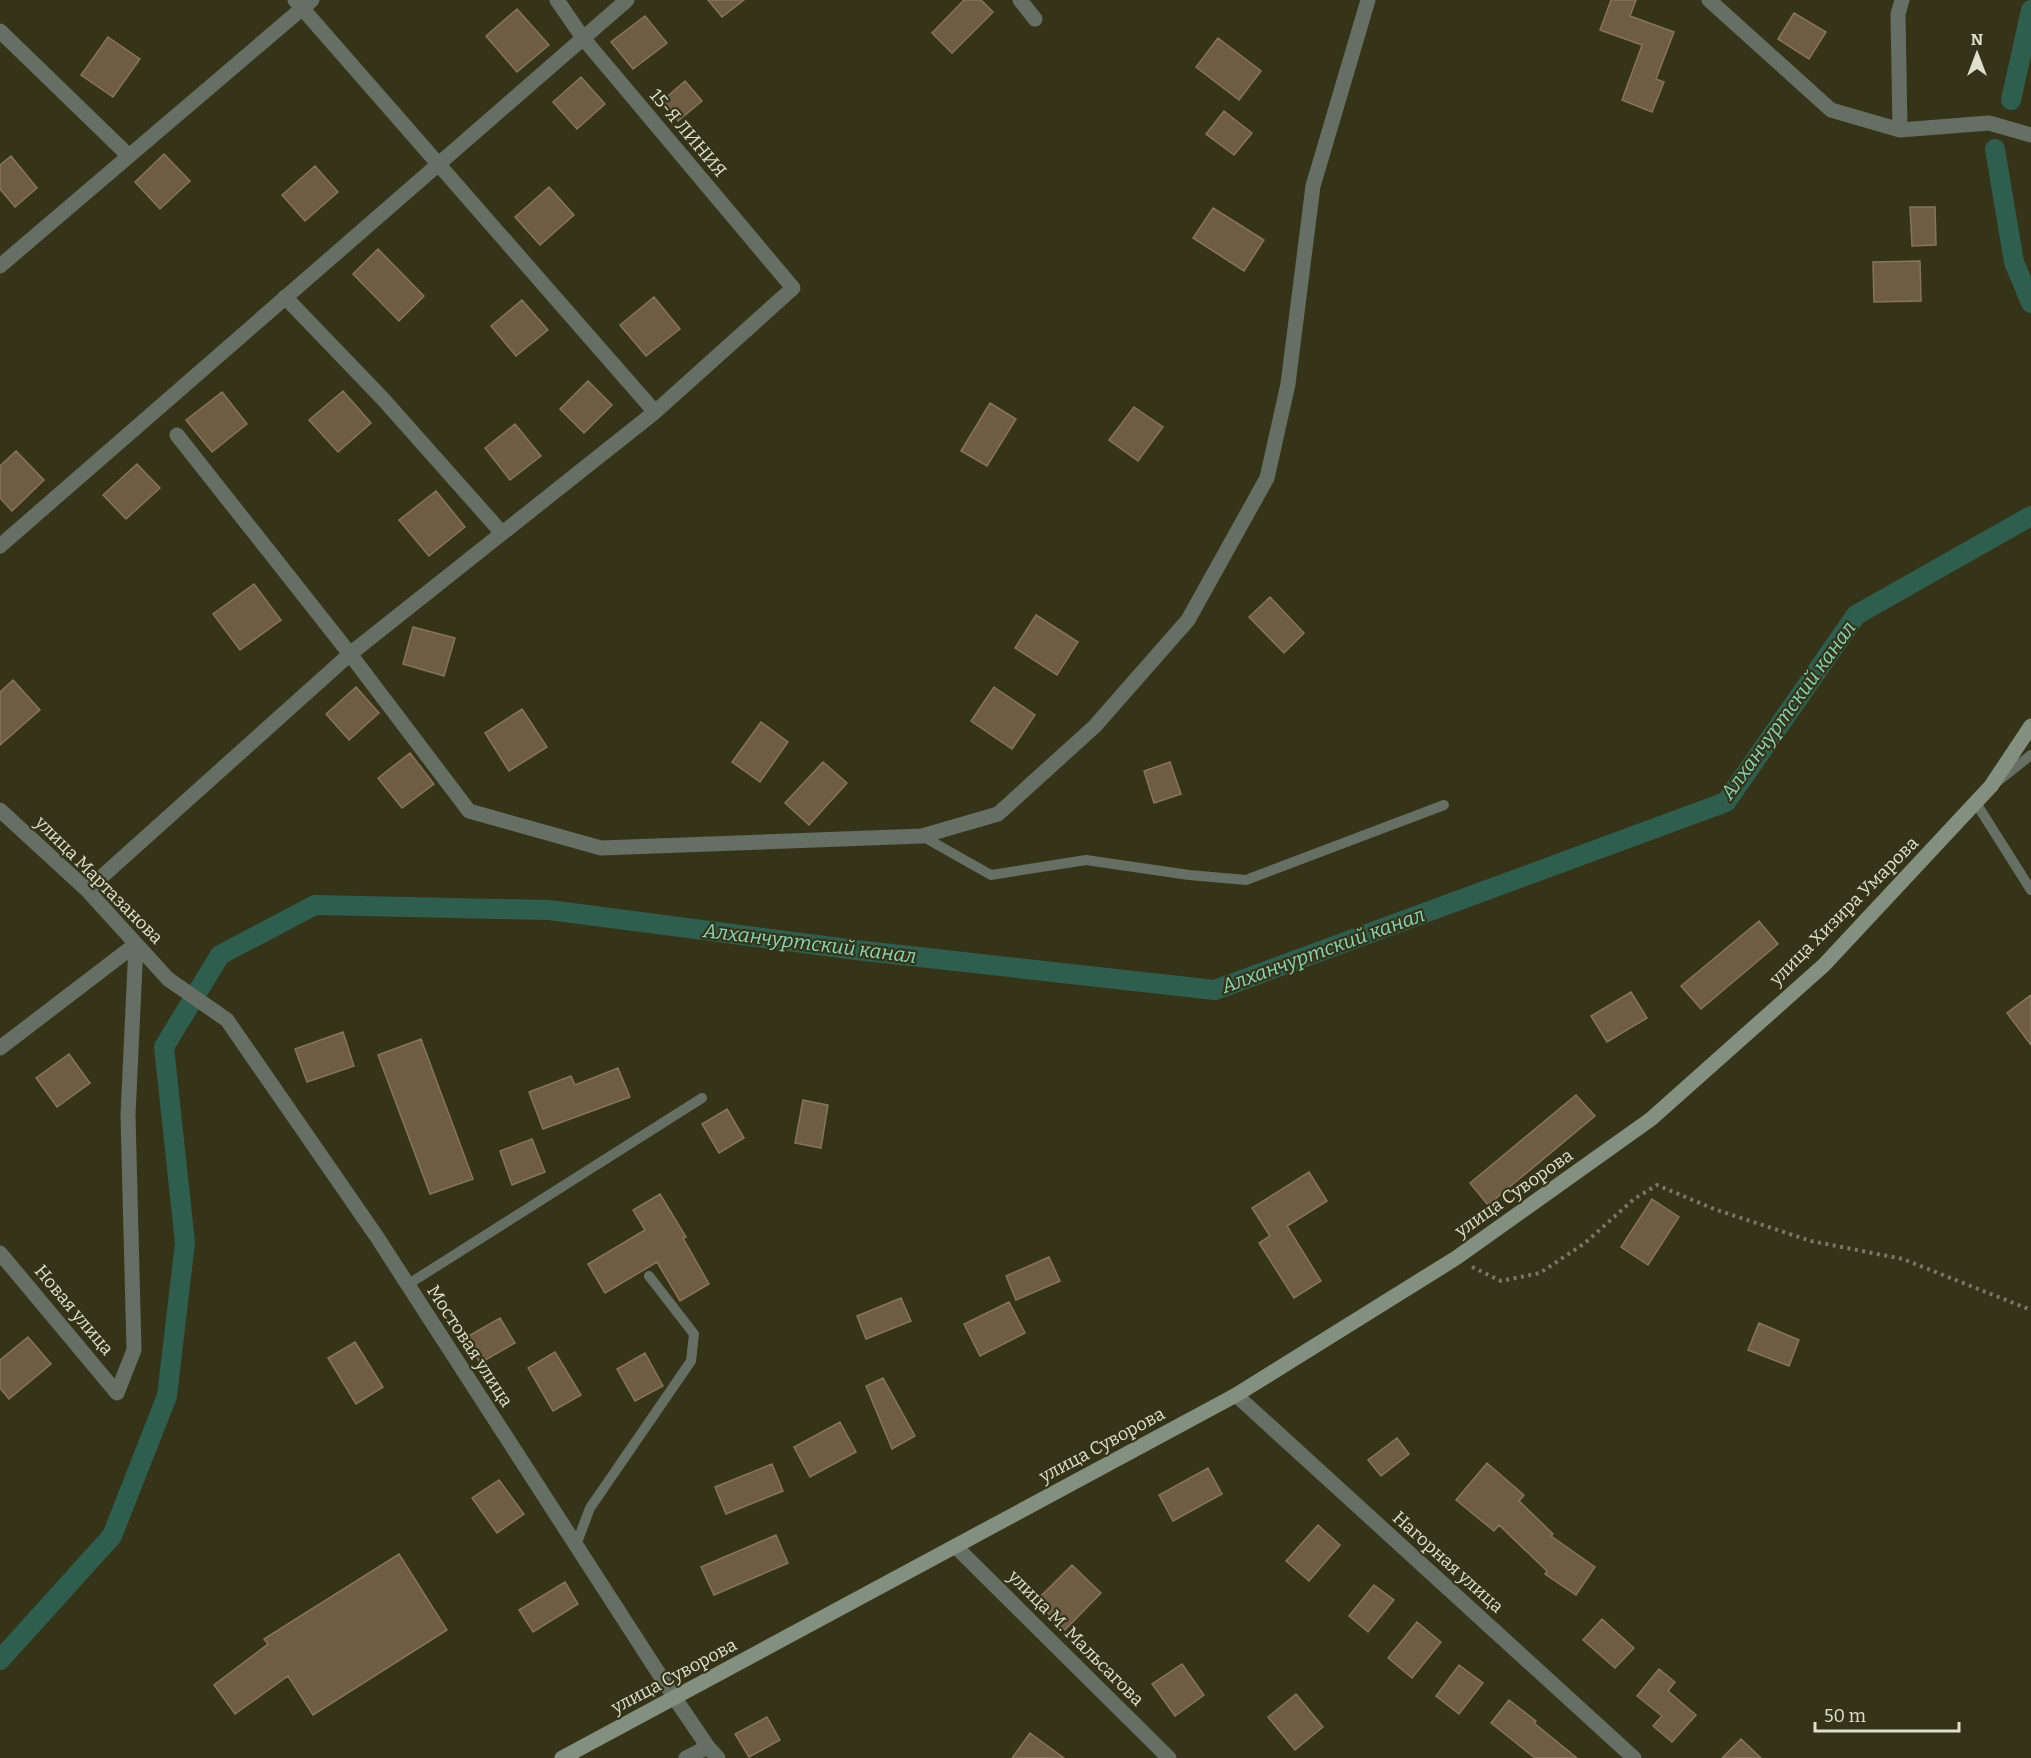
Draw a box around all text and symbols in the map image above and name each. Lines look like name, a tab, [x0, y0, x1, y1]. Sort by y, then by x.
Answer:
north arrow	[1947, 24, 2007, 84]
text: N	[1971, 30, 1983, 49]
street label: 15-Я ЛИНИЯ	[645, 85, 731, 181]
water label: Алханчуртский канал	[1715, 616, 1861, 805]
street label: улица Мартазанова	[30, 811, 168, 949]
street label: улица Хизира Умарова	[1764, 832, 1923, 991]
water label: Алханчуртский канал	[1217, 902, 1428, 998]
water label: Алханчуртский канал	[701, 918, 918, 968]
street label: улица Суворова	[1450, 1144, 1577, 1242]
street label: Новая улица	[30, 1260, 118, 1360]
street label: Мостовая улица	[422, 1281, 518, 1411]
street label: улица Суворова	[1035, 1403, 1169, 1488]
street label: Нагорная улица	[1388, 1506, 1508, 1618]
street label: улица М. Мальсагова	[1003, 1565, 1149, 1711]
street label: улица Суворова	[607, 1634, 741, 1719]
scale bar	[1815, 1695, 1959, 1733]
text: 50 m	[1824, 1705, 1866, 1727]

